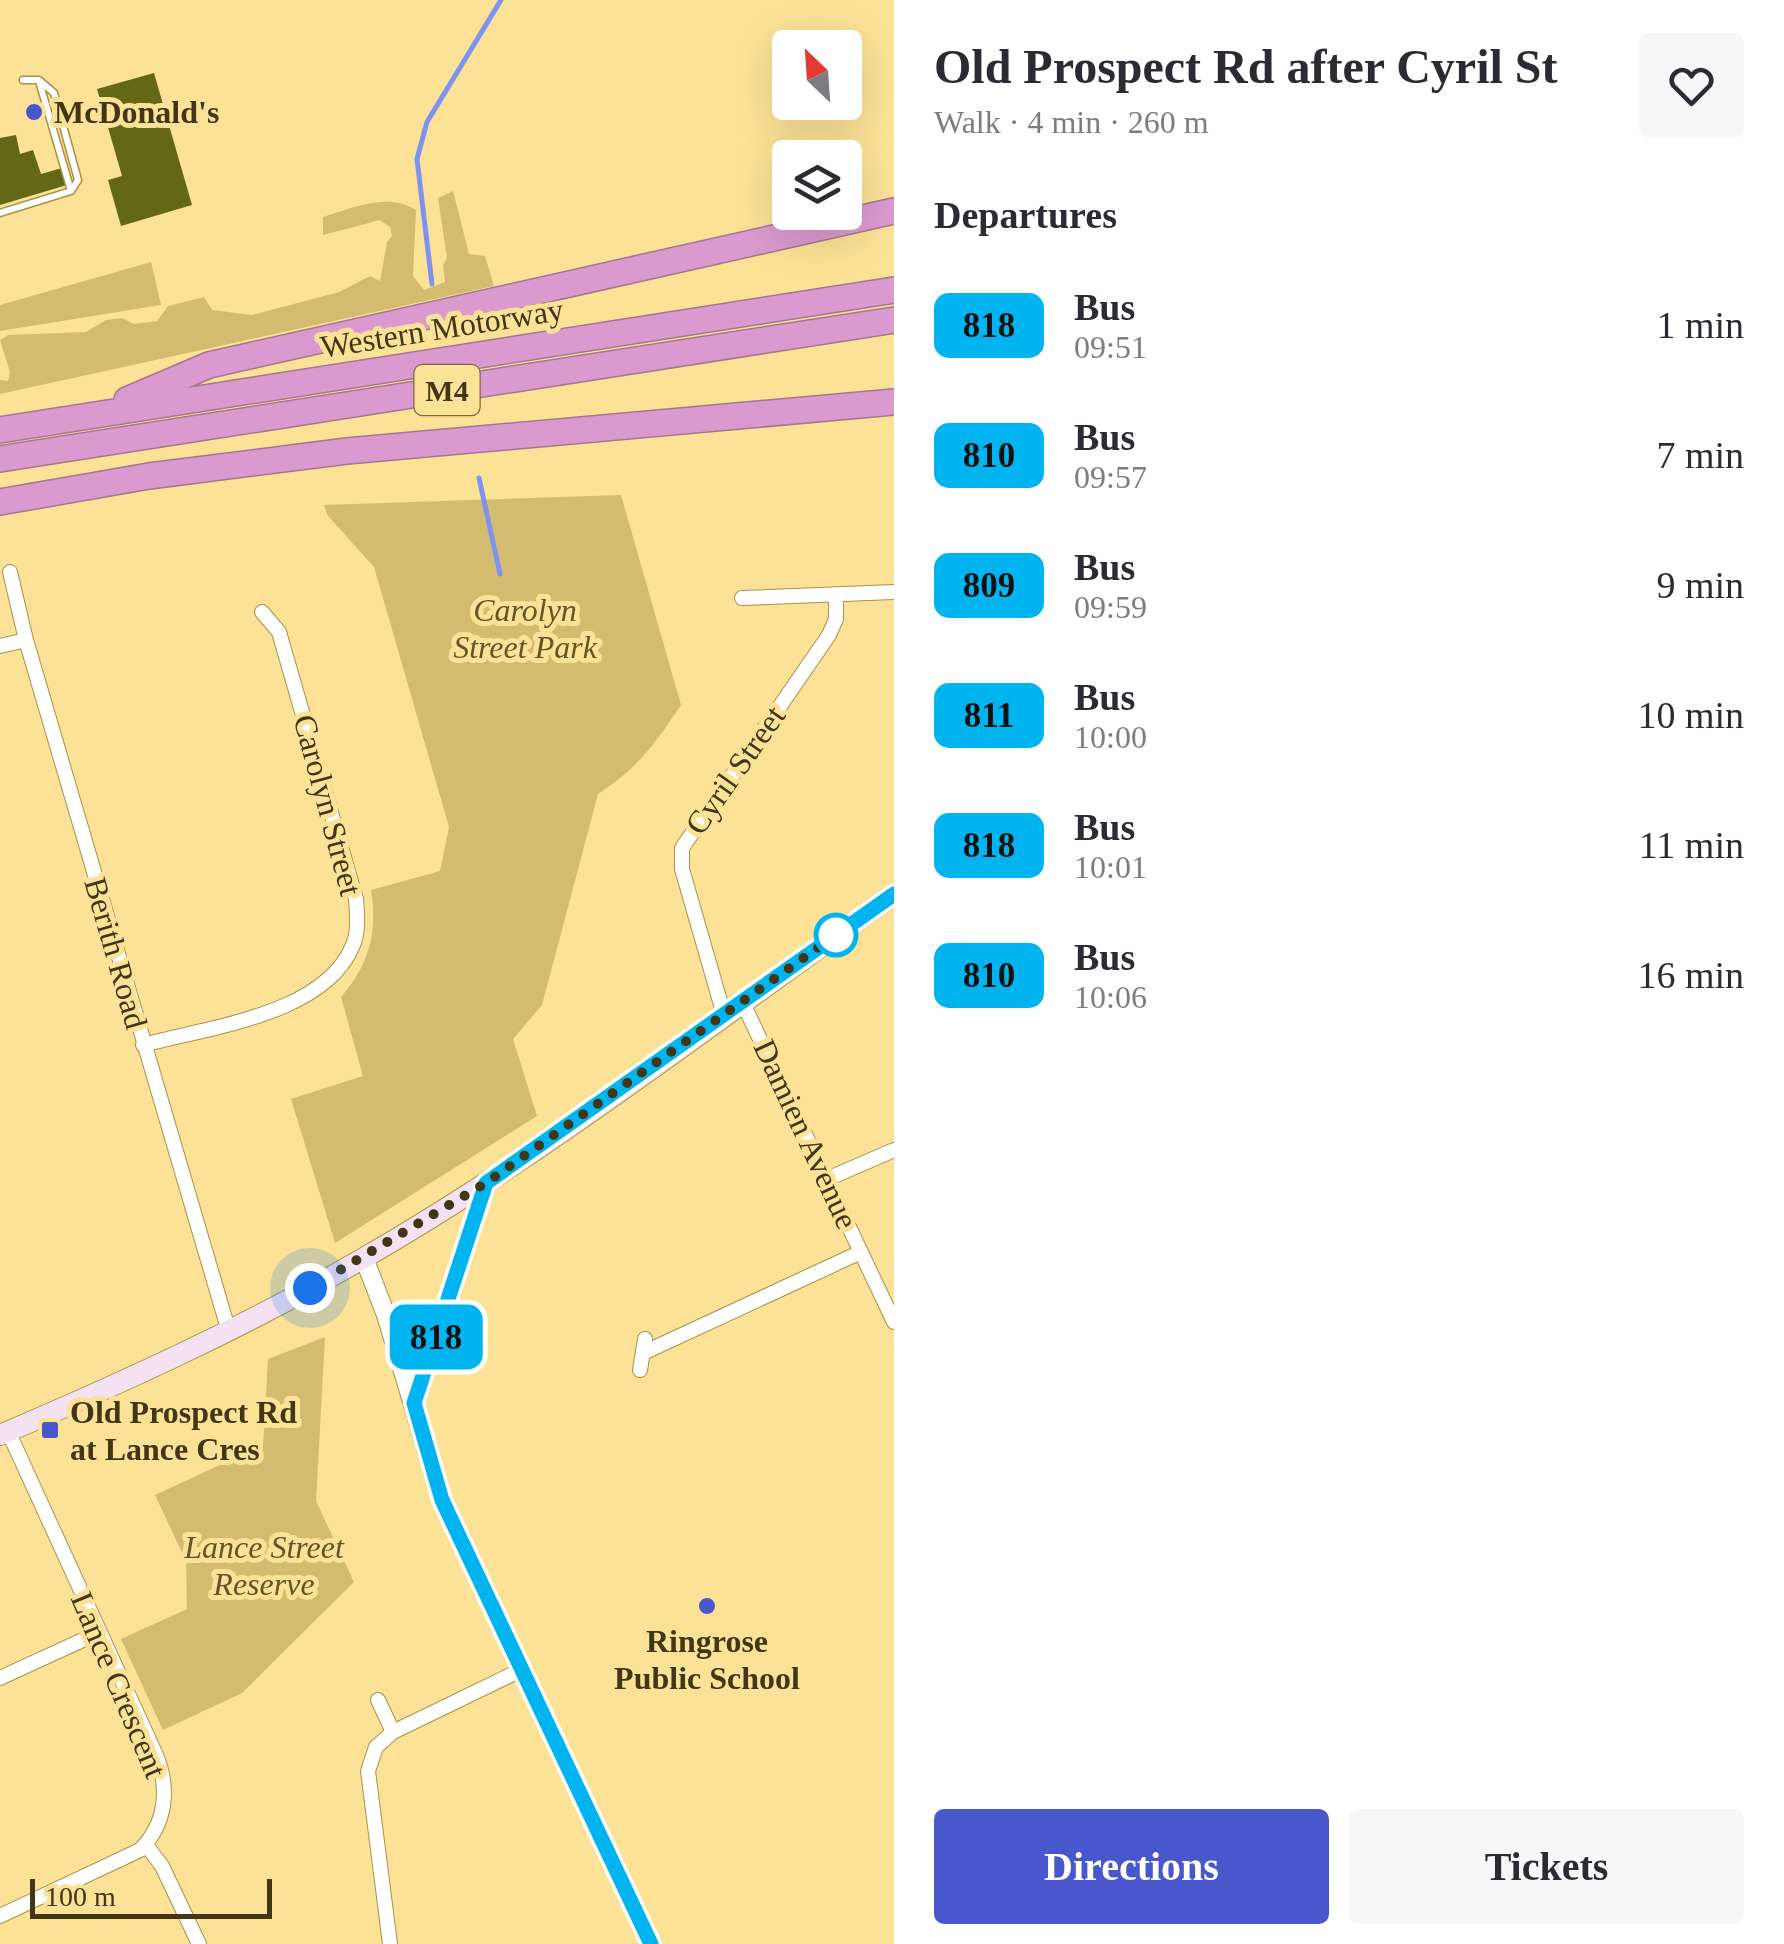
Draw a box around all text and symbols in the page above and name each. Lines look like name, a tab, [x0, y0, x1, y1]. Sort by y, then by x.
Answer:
north arrow	[772, 30, 862, 120]
map controls	[772, 30, 862, 230]
button: heart	[1639, 33, 1744, 138]
text: Old Prospect Rd after Cyril St	[934, 40, 1557, 93]
place label: McDonald's	[54, 94, 219, 130]
marker: McDonald's	[23, 101, 45, 123]
text: Walk · 4 min · 260 m	[934, 104, 1209, 140]
button: layers	[772, 140, 862, 230]
text: Departures	[934, 194, 1117, 236]
text: Bus	[1074, 286, 1135, 328]
street label: Western Motorway	[318, 291, 566, 365]
text: 1 min	[1656, 304, 1744, 346]
text: 818	[963, 306, 1015, 345]
text: 09:51	[1074, 329, 1147, 365]
road number: M4	[414, 365, 480, 415]
text: Bus	[1074, 416, 1135, 458]
text: 7 min	[1656, 434, 1744, 476]
text: 810	[963, 436, 1015, 475]
text: 09:57	[1074, 459, 1147, 495]
text: Bus	[1074, 546, 1135, 588]
text: 9 min	[1656, 564, 1744, 606]
text: 809	[963, 566, 1015, 605]
text: 09:59	[1074, 589, 1147, 625]
park label: Carolyn Street Park	[453, 592, 598, 665]
text: Bus	[1074, 676, 1135, 718]
text: 10 min	[1637, 694, 1744, 736]
text: 811	[964, 696, 1014, 735]
street label: Cyril Street	[678, 699, 792, 841]
street label: Carolyn Street	[287, 711, 369, 899]
text: 10:00	[1074, 719, 1147, 755]
text: Bus	[1074, 806, 1135, 848]
text: 11 min	[1639, 824, 1744, 866]
text: 818	[963, 826, 1015, 865]
text: 10:01	[1074, 849, 1147, 885]
street label: Berith Road	[77, 873, 155, 1033]
unlabelled marker	[815, 914, 857, 956]
text: Bus	[1074, 936, 1135, 978]
text: 16 min	[1637, 954, 1744, 996]
text: 810	[963, 956, 1015, 995]
text: 10:06	[1074, 979, 1147, 1015]
street label: Damien Avenue	[746, 1034, 866, 1234]
your location	[285, 1263, 335, 1313]
line badge: 818	[378, 1304, 494, 1370]
text: 818	[410, 1318, 462, 1357]
place label: Old Prospect Rd at Lance Cres	[70, 1394, 297, 1467]
marker: Old Prospect Rd at Lance Cres	[39, 1419, 61, 1441]
park label: Lance Street Reserve	[183, 1529, 345, 1602]
street label: Lance Crescent	[64, 1587, 174, 1783]
marker: Ringrose Public School	[696, 1595, 718, 1617]
place label: Ringrose Public School	[614, 1623, 800, 1696]
button: Directions	[934, 1809, 1329, 1924]
button: Tickets	[1349, 1809, 1744, 1924]
scale bar	[30, 1874, 272, 1918]
text: 100 m	[45, 1881, 116, 1912]

